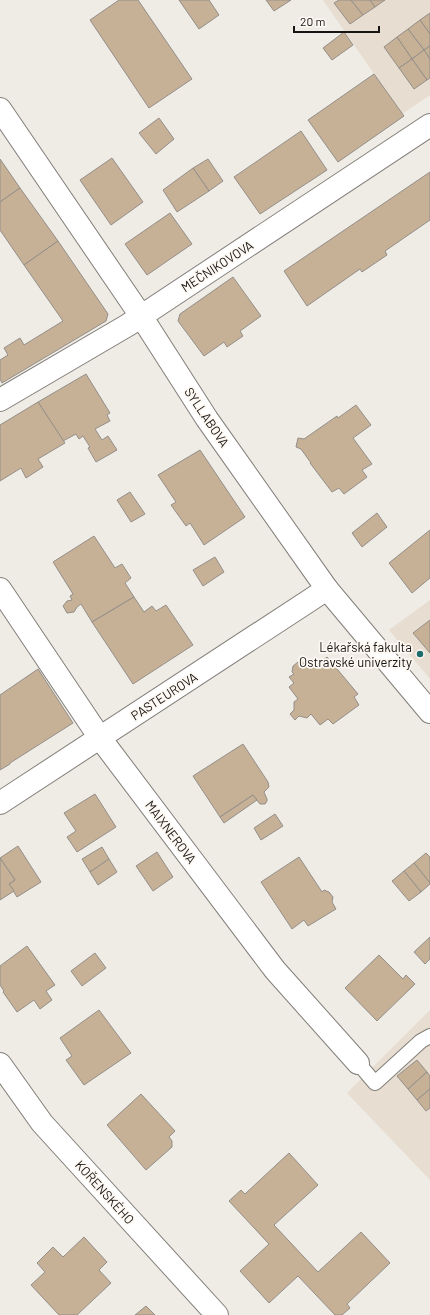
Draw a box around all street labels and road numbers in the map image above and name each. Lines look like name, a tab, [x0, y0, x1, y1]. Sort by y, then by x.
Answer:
street label: MEČNIKOVOVA	[178, 237, 256, 295]
street label: SYLLABOVA	[181, 384, 233, 450]
street label: PASTEUROVA	[128, 669, 200, 723]
street label: MAIXNEROVA	[142, 797, 200, 867]
street label: KOŘENSKÉHO	[72, 1157, 138, 1227]

